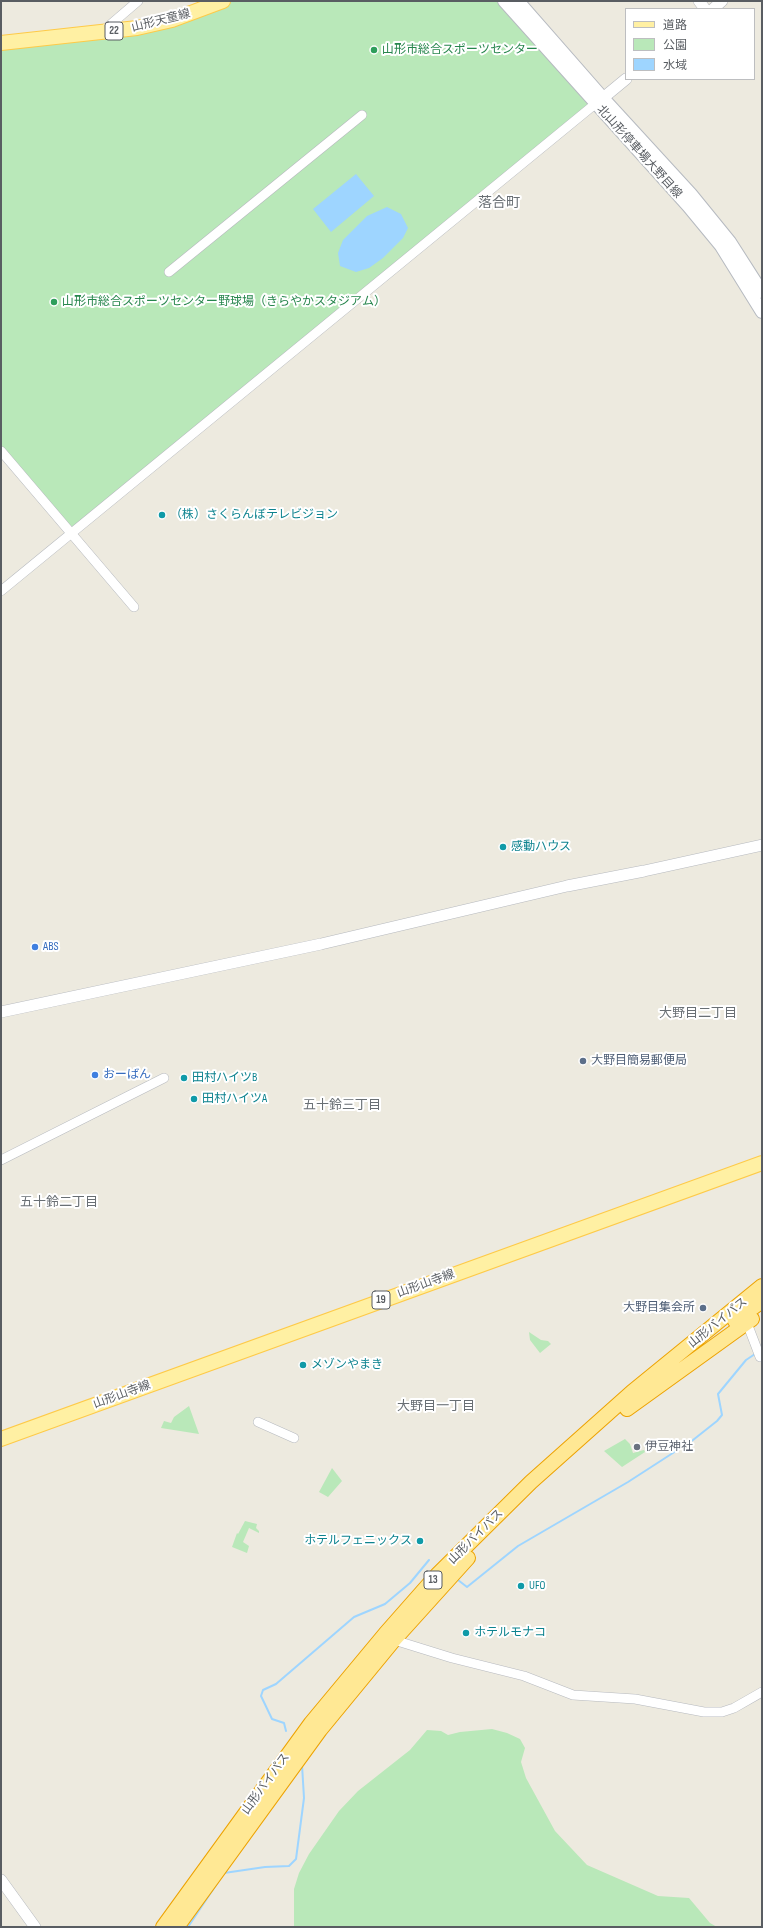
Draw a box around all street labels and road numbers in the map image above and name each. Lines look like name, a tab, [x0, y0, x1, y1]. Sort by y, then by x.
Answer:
street label: 山形天童線	[130, 7, 192, 35]
road number: 22	[105, 22, 123, 40]
street label: 北山形停車場大野目線	[594, 103, 684, 201]
street label: 山形山寺線	[395, 1267, 457, 1301]
road number: 19	[372, 1291, 390, 1309]
street label: 山形バイパス	[685, 1295, 751, 1351]
street label: 山形山寺線	[91, 1378, 153, 1412]
street label: 山形バイパス	[445, 1506, 507, 1568]
road number: 13	[424, 1571, 442, 1589]
street label: 山形バイパス	[239, 1751, 293, 1817]

